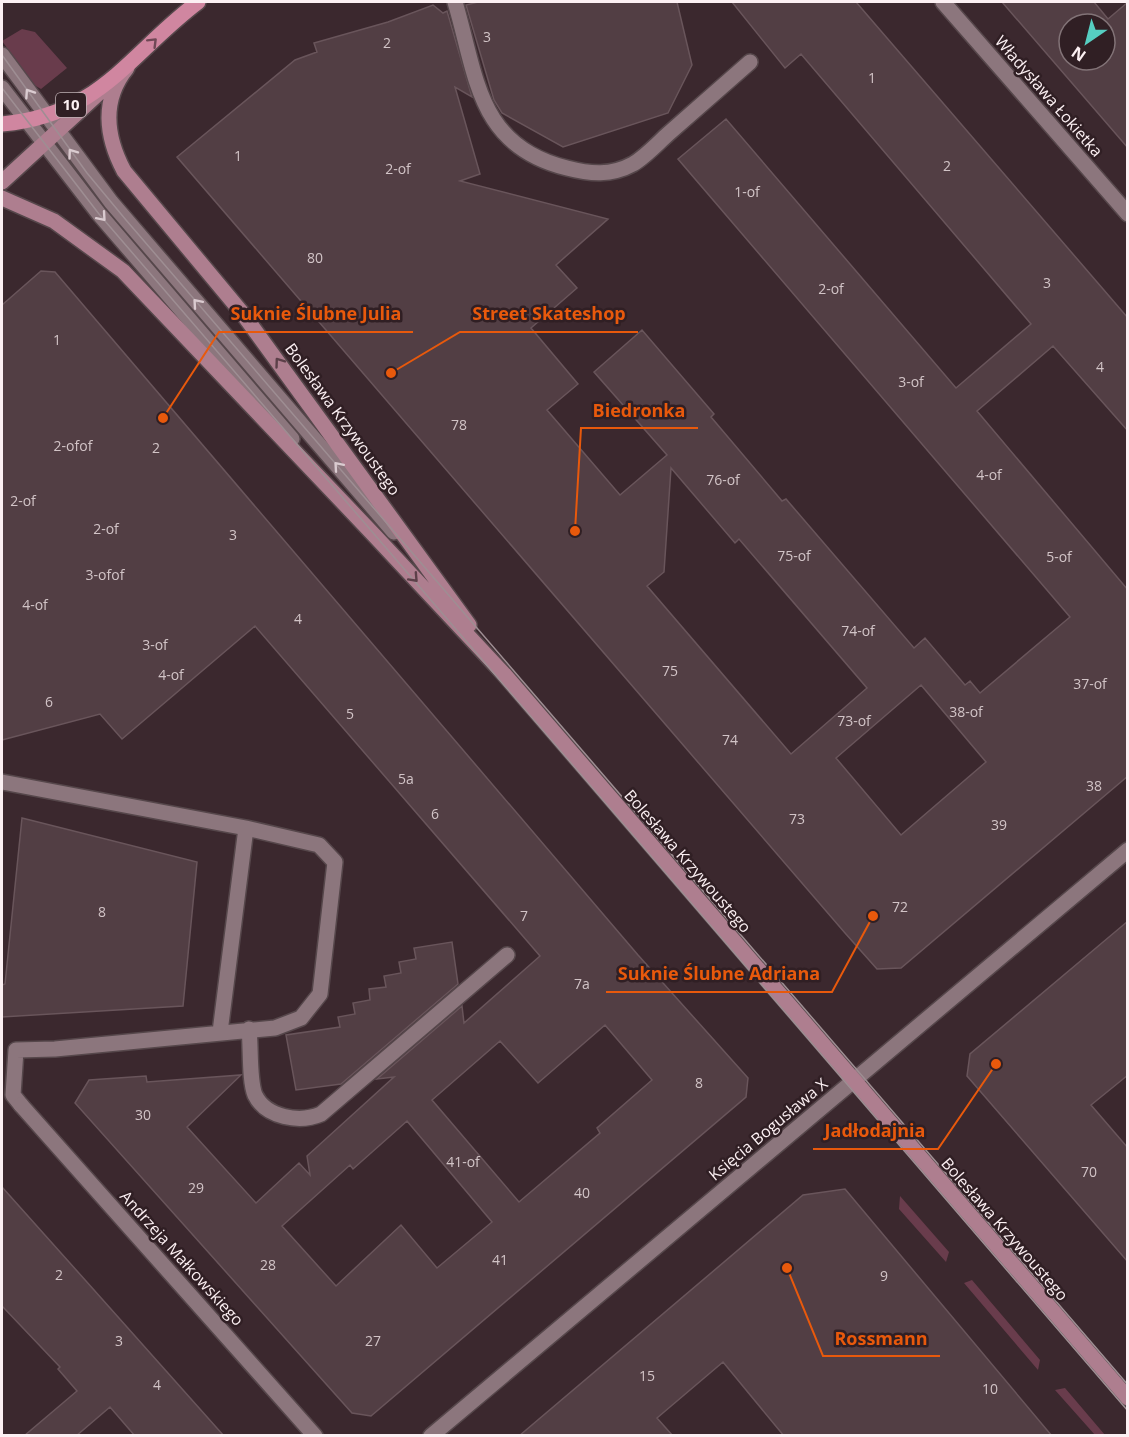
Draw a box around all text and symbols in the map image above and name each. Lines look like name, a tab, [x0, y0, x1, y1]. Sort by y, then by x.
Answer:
north arrow	[1057, 12, 1117, 72]
house number: 3	[483, 27, 491, 46]
street label: Władysława Łokietka	[990, 31, 1108, 161]
house number: 2	[383, 33, 391, 52]
one-way arrow	[146, 39, 157, 49]
text: N	[1067, 42, 1090, 67]
house number: 1	[868, 68, 876, 87]
one-way arrow	[25, 89, 36, 100]
road number: 10	[56, 93, 86, 117]
house number: 1	[234, 146, 242, 165]
one-way arrow	[69, 148, 80, 159]
house number: 2	[943, 156, 951, 175]
house number: 2-of	[385, 159, 412, 178]
house number: 1-of	[734, 182, 761, 201]
one-way arrow	[94, 210, 105, 221]
house number: 80	[307, 248, 323, 267]
house number: 3	[1043, 273, 1051, 292]
house number: 2-of	[818, 279, 845, 298]
callout: Suknie Ślubne Julia	[219, 296, 413, 332]
callout: Street Skateshop	[460, 296, 638, 332]
one-way arrow	[193, 299, 204, 310]
text: Suknie Ślubne Julia	[231, 301, 401, 325]
text: Street Skateshop	[472, 301, 626, 325]
house number: 1	[53, 330, 61, 349]
street label: Bolesława Krzywoustego	[280, 338, 406, 500]
house number: 4	[1096, 357, 1104, 376]
one-way arrow	[275, 358, 286, 369]
house number: 3-of	[898, 372, 925, 391]
callout: Biedronka	[581, 392, 698, 428]
text: Biedronka	[593, 398, 685, 422]
house number: 78	[451, 415, 467, 434]
house number: 2-ofof	[54, 436, 94, 455]
house number: 2	[152, 438, 160, 457]
one-way arrow	[334, 463, 345, 473]
house number: 4-of	[976, 465, 1003, 484]
house number: 76-of	[706, 470, 741, 489]
house number: 2-of	[10, 491, 37, 510]
house number: 2-of	[93, 519, 120, 538]
house number: 3	[229, 525, 237, 544]
house number: 75-of	[777, 546, 812, 565]
house number: 5-of	[1046, 547, 1073, 566]
house number: 3-ofof	[86, 565, 126, 584]
one-way arrow	[407, 571, 418, 581]
house number: 4-of	[22, 595, 49, 614]
house number: 4	[294, 609, 302, 628]
house number: 74-of	[841, 621, 876, 640]
house number: 3-of	[142, 635, 169, 654]
house number: 75	[662, 661, 678, 680]
house number: 4-of	[158, 665, 185, 684]
house number: 37-of	[1073, 674, 1108, 693]
house number: 6	[45, 692, 53, 711]
house number: 38-of	[949, 702, 984, 721]
house number: 5	[346, 704, 354, 723]
house number: 73-of	[837, 711, 872, 730]
house number: 74	[722, 730, 738, 749]
house number: 5a	[398, 769, 414, 788]
house number: 38	[1086, 776, 1102, 795]
street label: Bolesława Krzywoustego	[620, 785, 756, 937]
house number: 6	[431, 804, 439, 823]
house number: 73	[789, 809, 805, 828]
house number: 39	[991, 815, 1007, 834]
house number: 72	[892, 897, 908, 916]
house number: 8	[98, 902, 106, 921]
house number: 7	[520, 906, 528, 925]
callout: Suknie Ślubne Adriana	[606, 956, 832, 992]
text: Suknie Ślubne Adriana	[618, 961, 820, 985]
house number: 7a	[574, 974, 590, 993]
street label: Księcia Bogusława X	[704, 1072, 833, 1185]
house number: 8	[695, 1073, 703, 1092]
house number: 30	[135, 1105, 151, 1124]
callout: Jadłodajnia	[813, 1113, 938, 1149]
text: Jadłodajnia	[823, 1118, 925, 1142]
house number: 41-of	[446, 1152, 481, 1171]
street label: Bolesława Krzywoustego	[937, 1153, 1073, 1305]
house number: 70	[1081, 1162, 1097, 1181]
house number: 29	[188, 1178, 204, 1197]
house number: 40	[574, 1183, 590, 1202]
street label: Andrzeja Małkowskiego	[115, 1186, 249, 1330]
house number: 41	[492, 1250, 508, 1269]
house number: 28	[260, 1255, 276, 1274]
house number: 2	[55, 1265, 63, 1284]
house number: 9	[880, 1266, 888, 1285]
callout: Rossmann	[823, 1320, 940, 1356]
text: Rossmann	[834, 1326, 928, 1350]
house number: 3	[115, 1331, 123, 1350]
house number: 27	[365, 1331, 381, 1350]
house number: 15	[639, 1366, 655, 1385]
house number: 4	[153, 1375, 161, 1394]
house number: 10	[982, 1379, 998, 1398]

